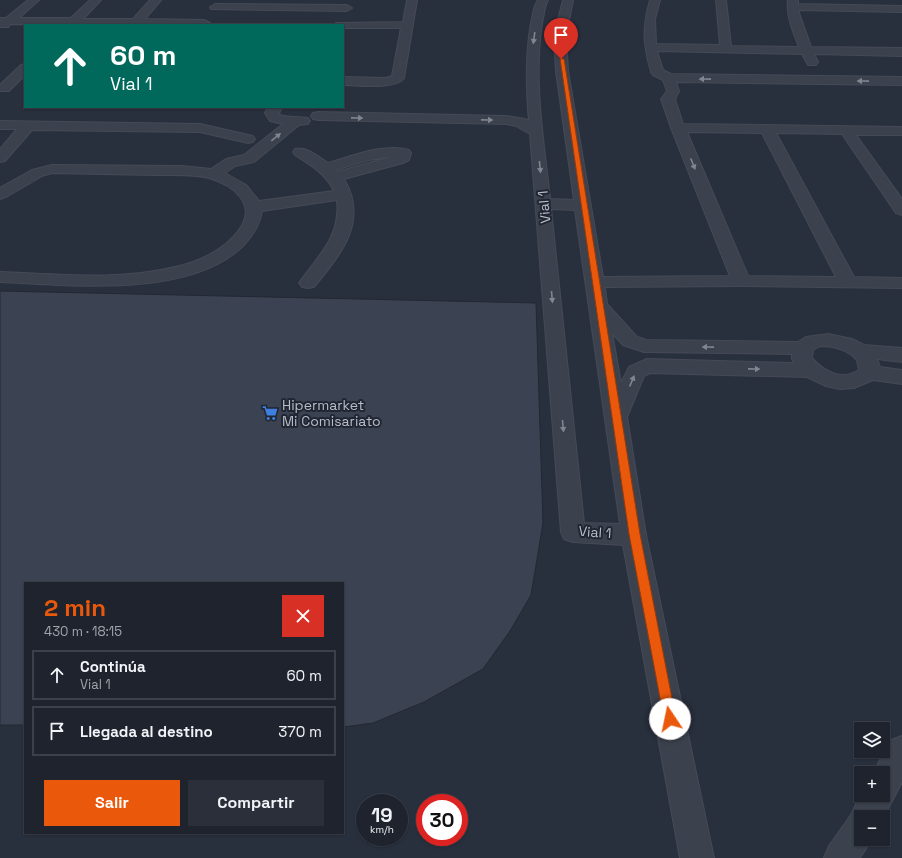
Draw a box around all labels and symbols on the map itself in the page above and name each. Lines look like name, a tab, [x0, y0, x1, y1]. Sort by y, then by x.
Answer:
pin	[544, 18, 578, 59]
one-way arrow	[531, 32, 537, 44]
one-way arrow	[698, 76, 711, 82]
one-way arrow	[857, 77, 869, 84]
one-way arrow	[351, 115, 364, 121]
one-way arrow	[481, 116, 493, 123]
one-way arrow	[271, 132, 282, 141]
one-way arrow	[690, 159, 696, 170]
one-way arrow	[537, 161, 543, 173]
street label: Vial 1	[534, 190, 554, 224]
one-way arrow	[549, 291, 556, 303]
one-way arrow	[701, 344, 714, 350]
one-way arrow	[748, 366, 761, 372]
one-way arrow	[628, 375, 635, 387]
place label: Hipermarket Mi Comisariato	[282, 396, 381, 430]
supermarket icon: Hipermarket Mi Comisariato	[261, 404, 279, 422]
one-way arrow	[560, 420, 567, 432]
street label: Vial 1	[578, 522, 612, 542]
position arrow	[649, 698, 691, 740]
speed limit sign: 30	[416, 794, 468, 846]

